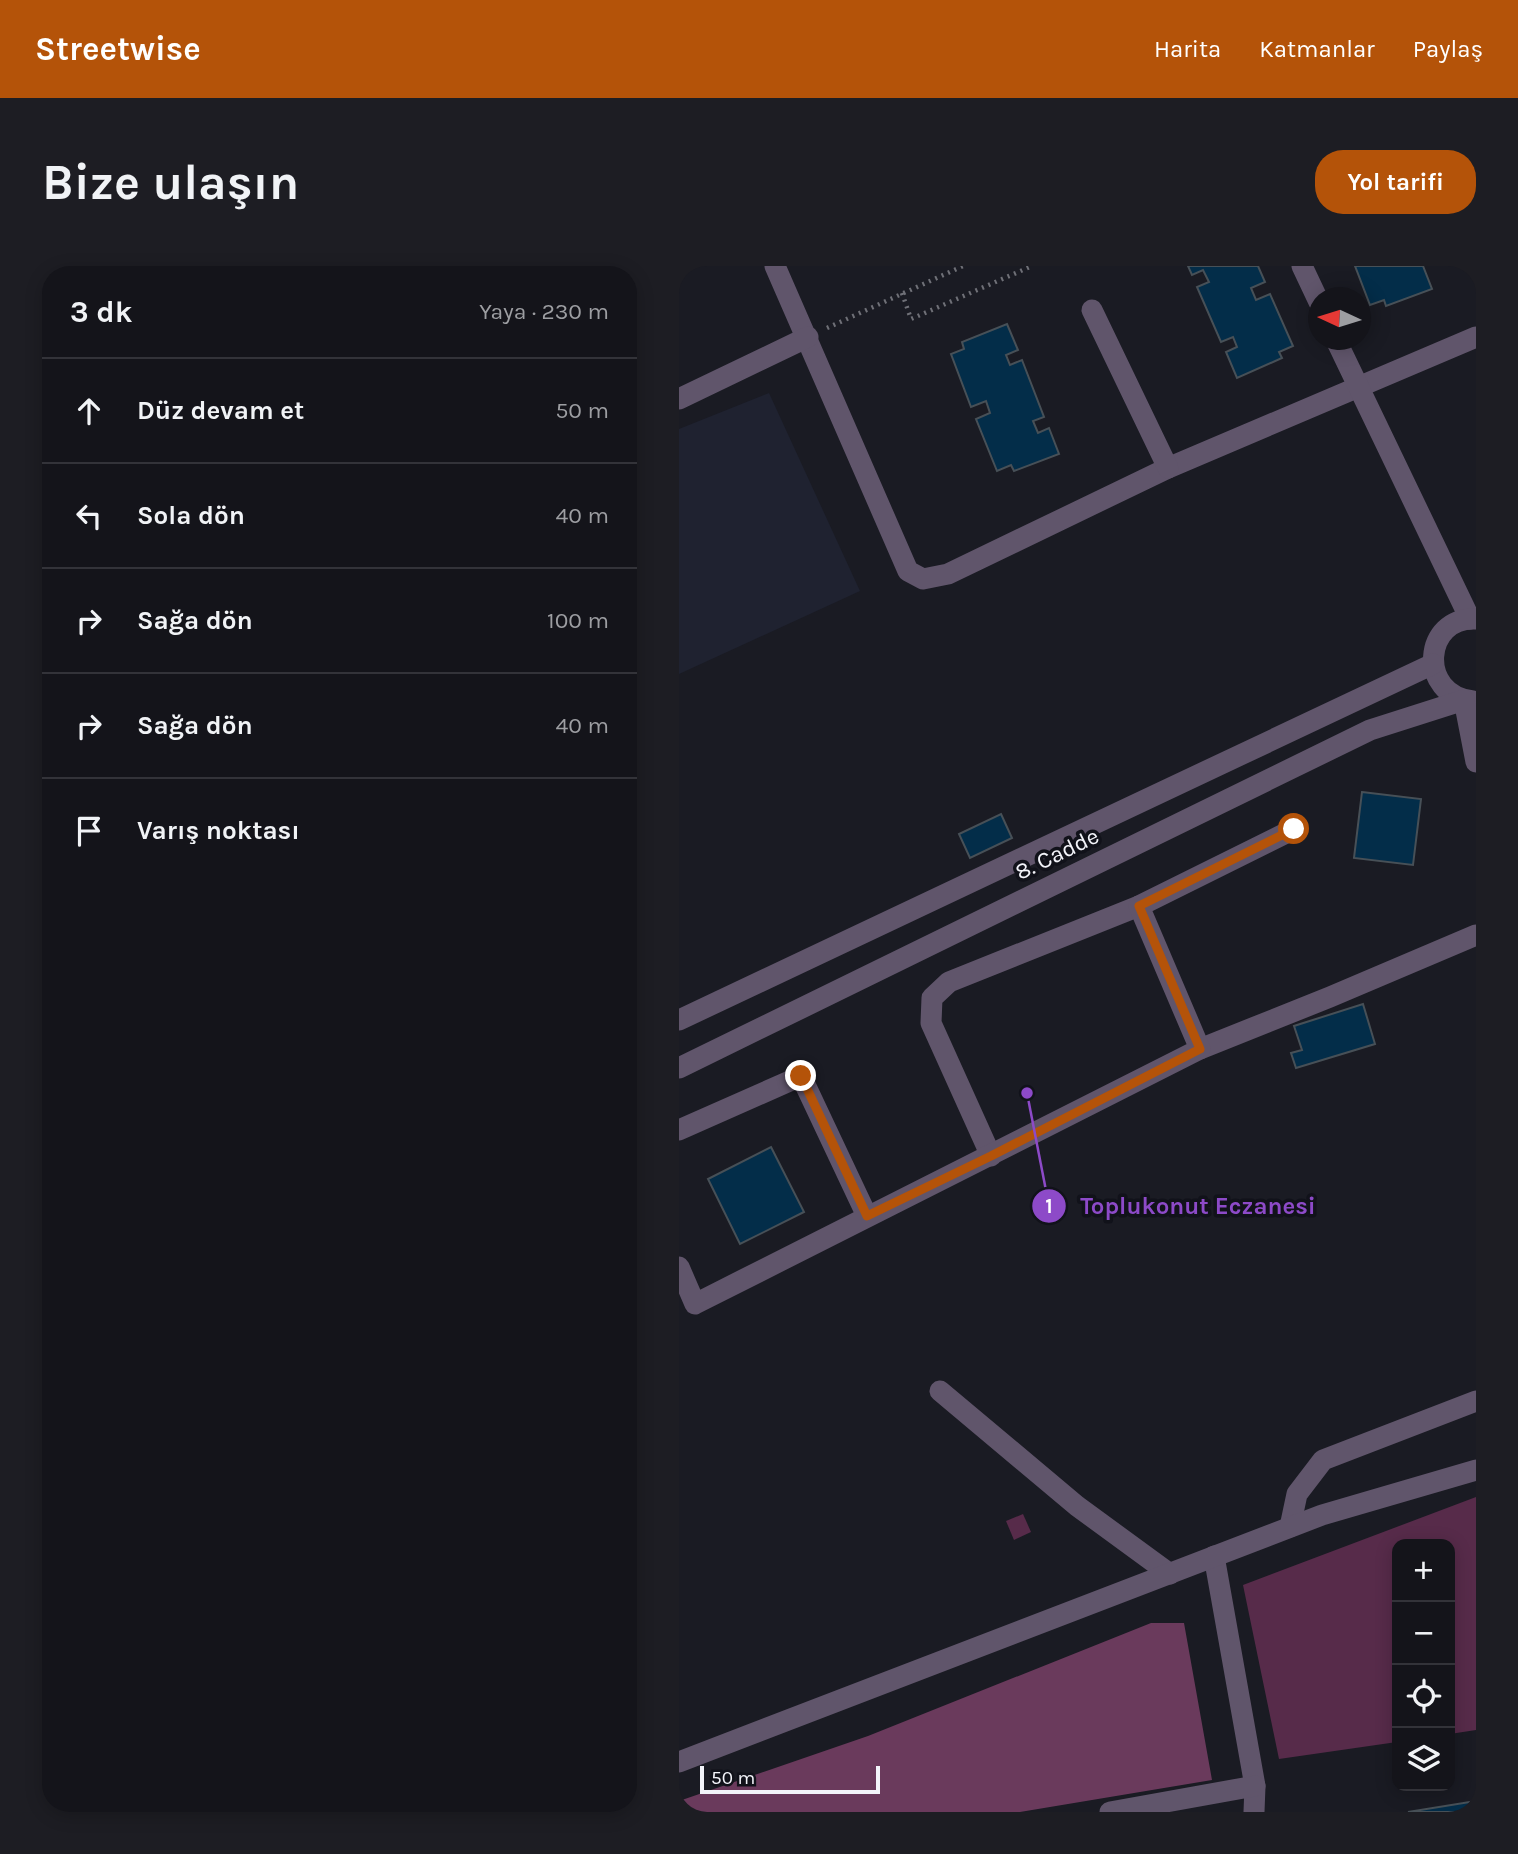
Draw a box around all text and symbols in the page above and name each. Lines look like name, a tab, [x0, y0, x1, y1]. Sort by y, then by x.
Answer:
text: Streetwise	[35, 30, 201, 68]
text: Harita	[1154, 35, 1221, 63]
text: Katmanlar	[1259, 35, 1375, 63]
text: Paylaş	[1413, 35, 1483, 63]
button: Yol tarifi	[1315, 150, 1476, 214]
text: Bize ulaşın	[42, 154, 299, 211]
north arrow	[1308, 287, 1371, 350]
text: 3 dk	[70, 294, 132, 330]
text: Yaya · 230 m	[479, 298, 609, 325]
icon: ahead	[70, 392, 108, 430]
text: Düz devam et	[137, 395, 304, 426]
text: 50 m	[555, 397, 609, 424]
icon: left	[70, 497, 108, 535]
text: Sola dön	[137, 500, 245, 531]
text: 40 m	[556, 502, 609, 529]
icon: right	[70, 602, 108, 640]
text: Sağa dön	[137, 605, 253, 636]
text: 100 m	[547, 607, 609, 634]
icon: right	[70, 707, 108, 745]
text: Sağa dön	[137, 710, 253, 741]
text: 40 m	[556, 712, 609, 739]
icon: arrive	[70, 812, 108, 850]
route start	[1278, 813, 1309, 844]
text: Varış noktası	[137, 815, 300, 846]
street label: 8. Cadde	[1011, 822, 1103, 886]
route end	[785, 1060, 816, 1091]
callout: Toplukonut Eczanesi	[1031, 1183, 1329, 1228]
text: Toplukonut Eczanesi	[1080, 1192, 1316, 1220]
text: 1	[1045, 1194, 1053, 1218]
map controls	[1392, 1539, 1455, 1791]
button: +	[1392, 1539, 1455, 1602]
button: −	[1392, 1602, 1455, 1665]
button: locate	[1392, 1665, 1455, 1728]
button: layers	[1392, 1728, 1455, 1791]
scale bar	[700, 1763, 880, 1795]
text: 50 m	[711, 1767, 755, 1789]

